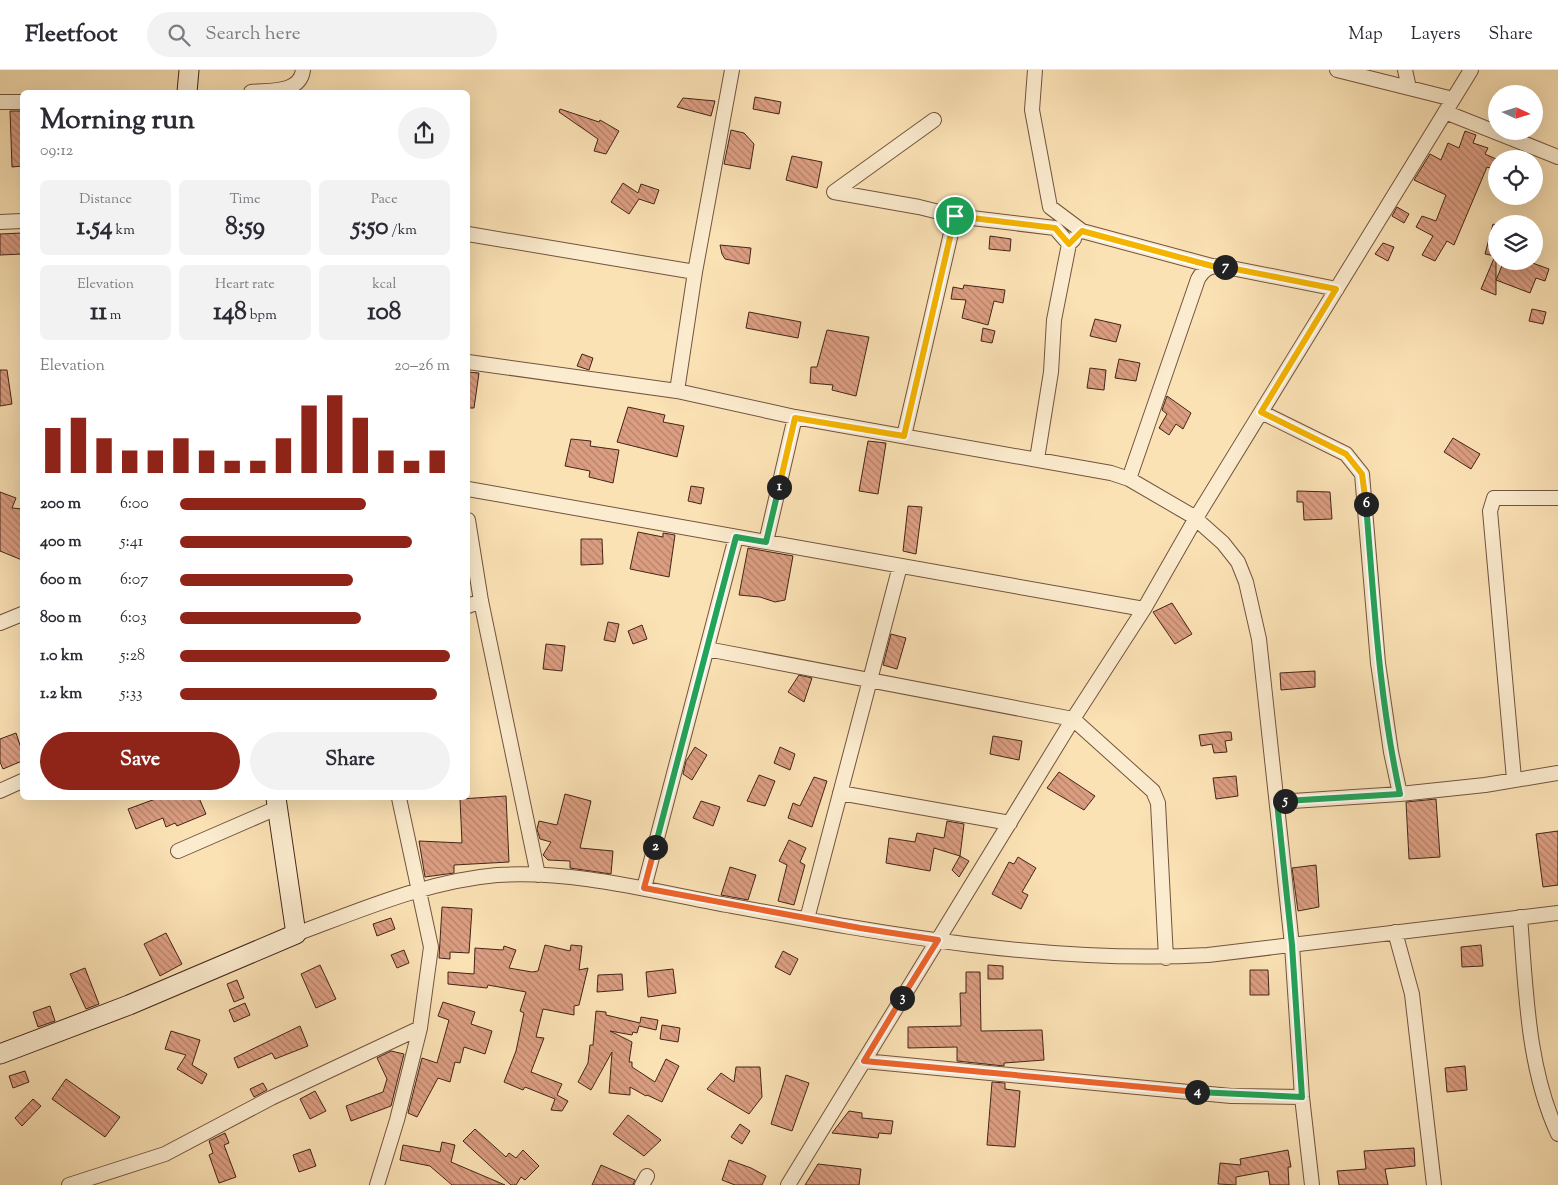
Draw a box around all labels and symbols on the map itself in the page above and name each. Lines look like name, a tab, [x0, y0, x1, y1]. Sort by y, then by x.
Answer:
north arrow	[1488, 85, 1542, 140]
pin	[934, 195, 976, 237]
pin: 7	[1212, 254, 1238, 280]
pin: 1	[766, 474, 792, 500]
pin: 6	[1354, 492, 1378, 516]
pin: 5	[1272, 788, 1298, 814]
pin: 2	[642, 834, 668, 860]
pin: 3	[890, 986, 914, 1010]
pin: 4	[1184, 1080, 1210, 1104]

